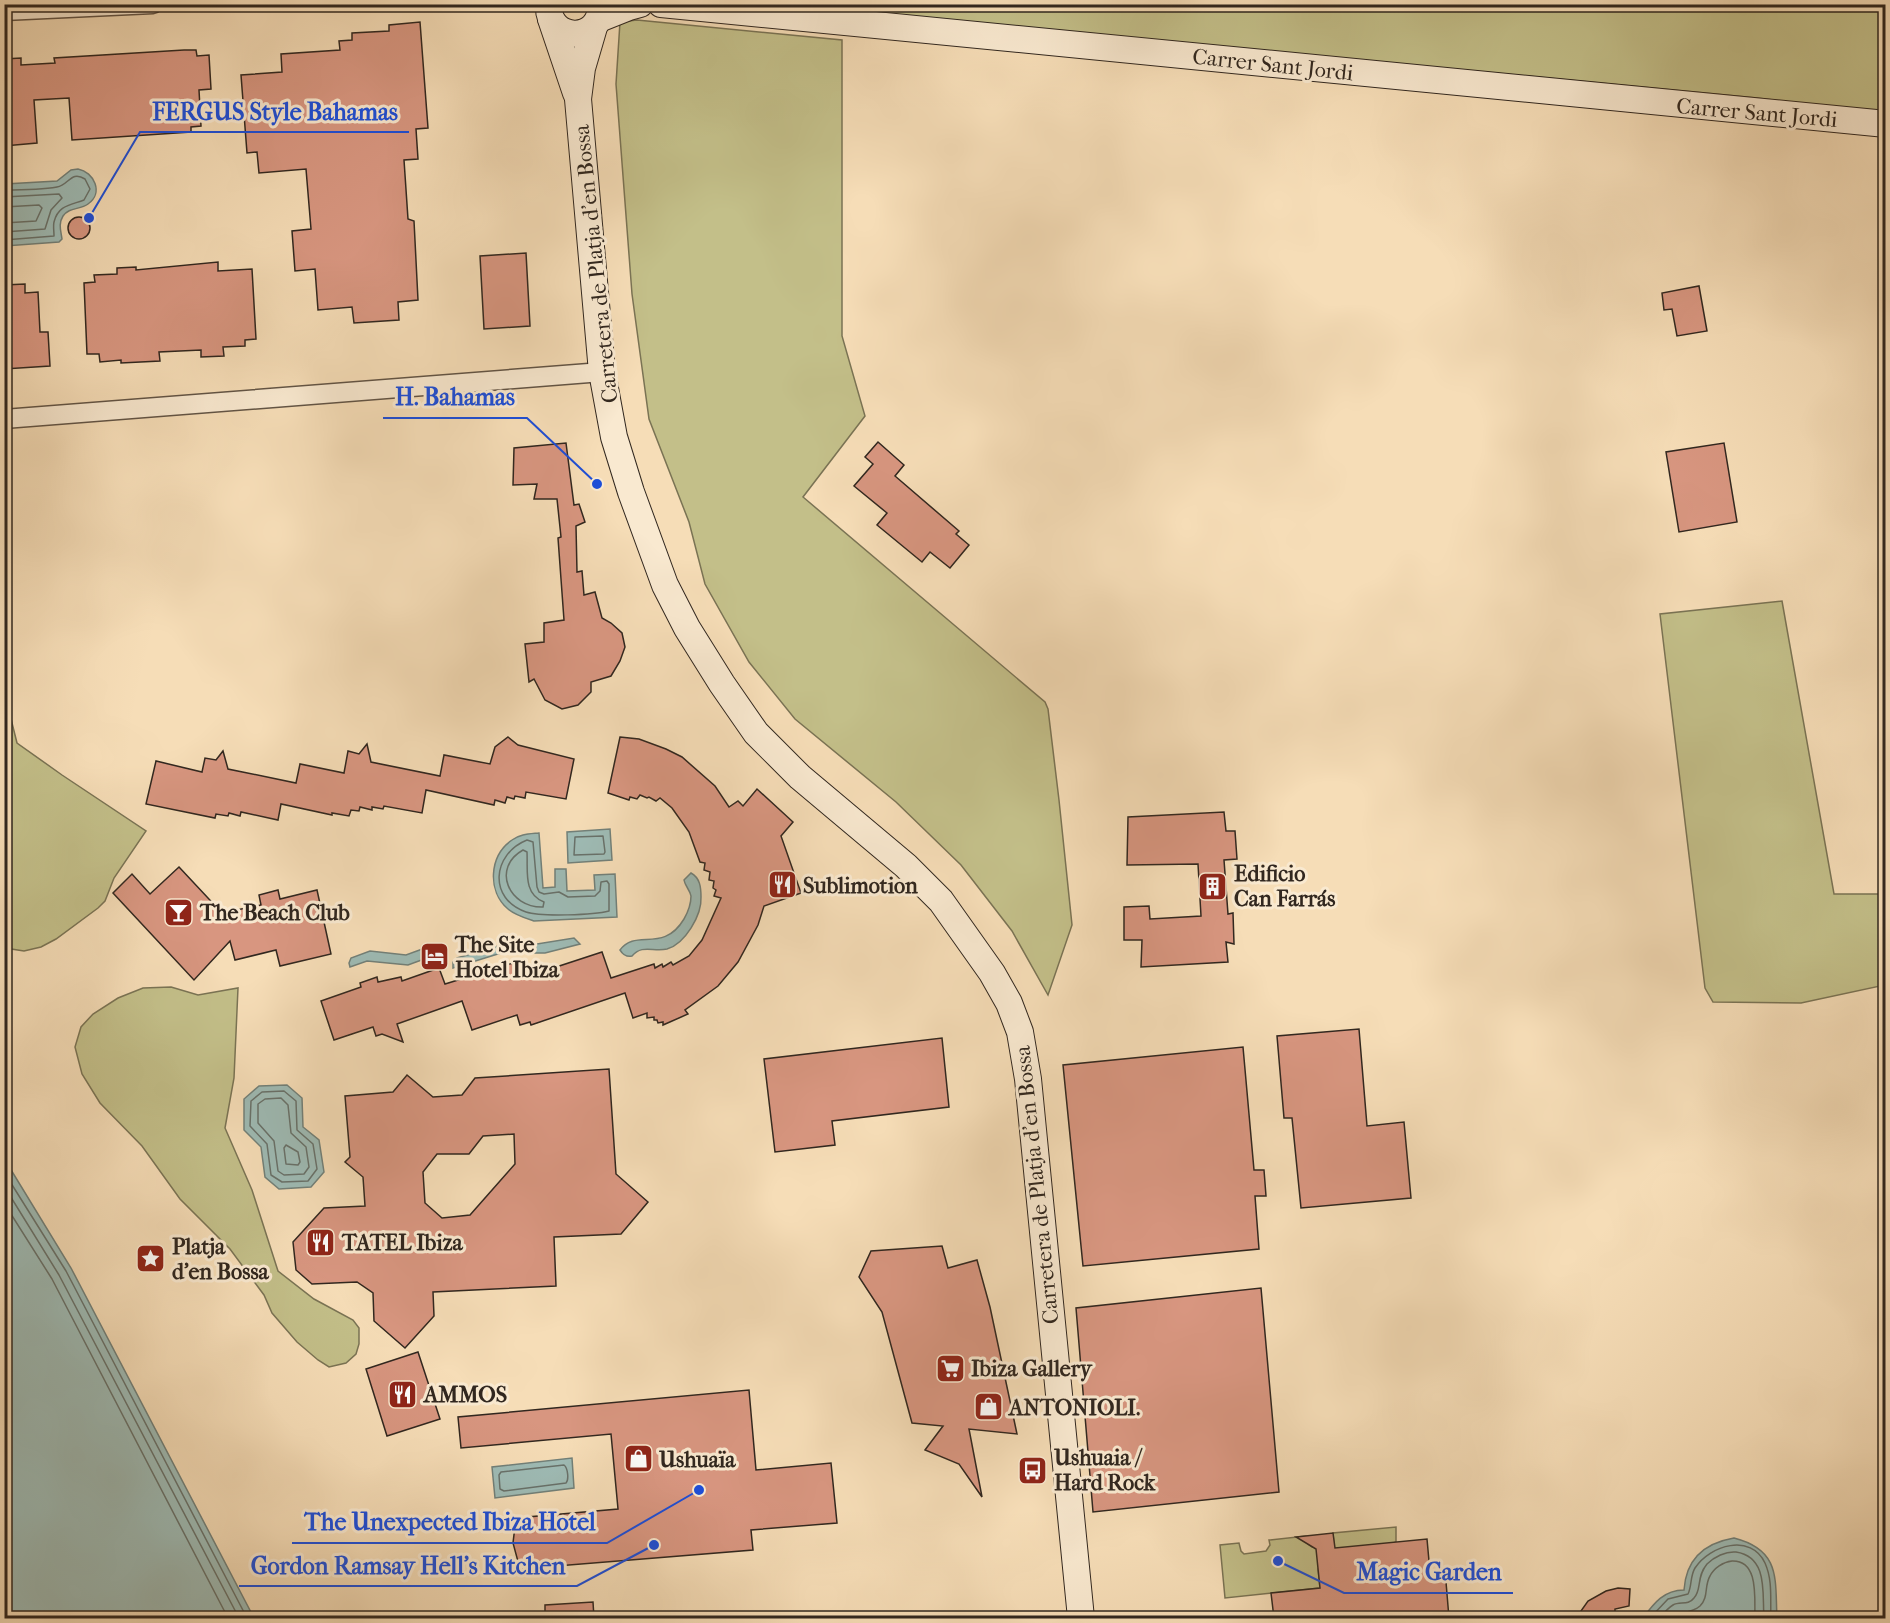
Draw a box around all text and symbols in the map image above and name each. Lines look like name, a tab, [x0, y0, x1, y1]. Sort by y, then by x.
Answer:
street label: Carrer Sant Jordi	[1191, 44, 1355, 86]
callout: FERGUS Style Bahamas	[140, 90, 409, 132]
street label: Carrer Sant Jordi	[1675, 93, 1839, 133]
text: FERGUS Style Bahamas	[151, 98, 398, 126]
street label: Carretera de Platja d'en Bossa	[568, 123, 624, 404]
callout: H. Bahamas	[383, 376, 527, 418]
text: H. Bahamas	[395, 383, 515, 411]
place label: Edificio Can Farrás	[1234, 861, 1335, 912]
restaurant icon: Sublimotion	[766, 869, 798, 901]
building icon: Edificio Can Farrás	[1197, 870, 1229, 902]
place label: Sublimotion	[803, 873, 918, 899]
bar icon: The Beach Club	[163, 896, 195, 928]
place label: The Beach Club	[199, 900, 350, 926]
place label: The Site Hotel Ibiza	[454, 932, 560, 983]
hotel icon: The Site Hotel Ibiza	[418, 941, 450, 973]
street label: Carretera de Platja d'en Bossa	[1009, 1044, 1065, 1325]
restaurant icon: TATEL Ibiza	[305, 1226, 337, 1258]
place label: TATEL Ibiza	[341, 1230, 463, 1256]
place label: Platja d'en Bossa	[172, 1234, 269, 1285]
place icon: Platja d'en Bossa	[135, 1243, 167, 1275]
supermarket icon: Ibiza Gallery	[934, 1352, 966, 1384]
place label: Ibiza Gallery	[971, 1356, 1093, 1382]
restaurant icon: AMMOS	[387, 1378, 419, 1410]
place label: AMMOS	[422, 1382, 507, 1408]
shop icon: ANTONIOLI.	[972, 1391, 1004, 1423]
place label: ANTONIOLI.	[1007, 1395, 1140, 1421]
shop icon: Ushuaïa	[622, 1443, 654, 1475]
place label: Ushuaia / Hard Rock	[1053, 1445, 1156, 1496]
place label: Ushuaïa	[658, 1447, 736, 1473]
bus stop icon: Ushuaia / Hard Rock	[1017, 1454, 1049, 1486]
callout: The Unexpected Ibiza Hotel	[292, 1501, 607, 1543]
text: The Unexpected Ibiza Hotel	[303, 1508, 596, 1536]
callout: Gordon Ramsay Hell's Kitchen	[239, 1544, 577, 1586]
callout: Magic Garden	[1344, 1551, 1513, 1593]
text: Gordon Ramsay Hell's Kitchen	[251, 1552, 566, 1580]
text: Magic Garden	[1356, 1558, 1503, 1586]

